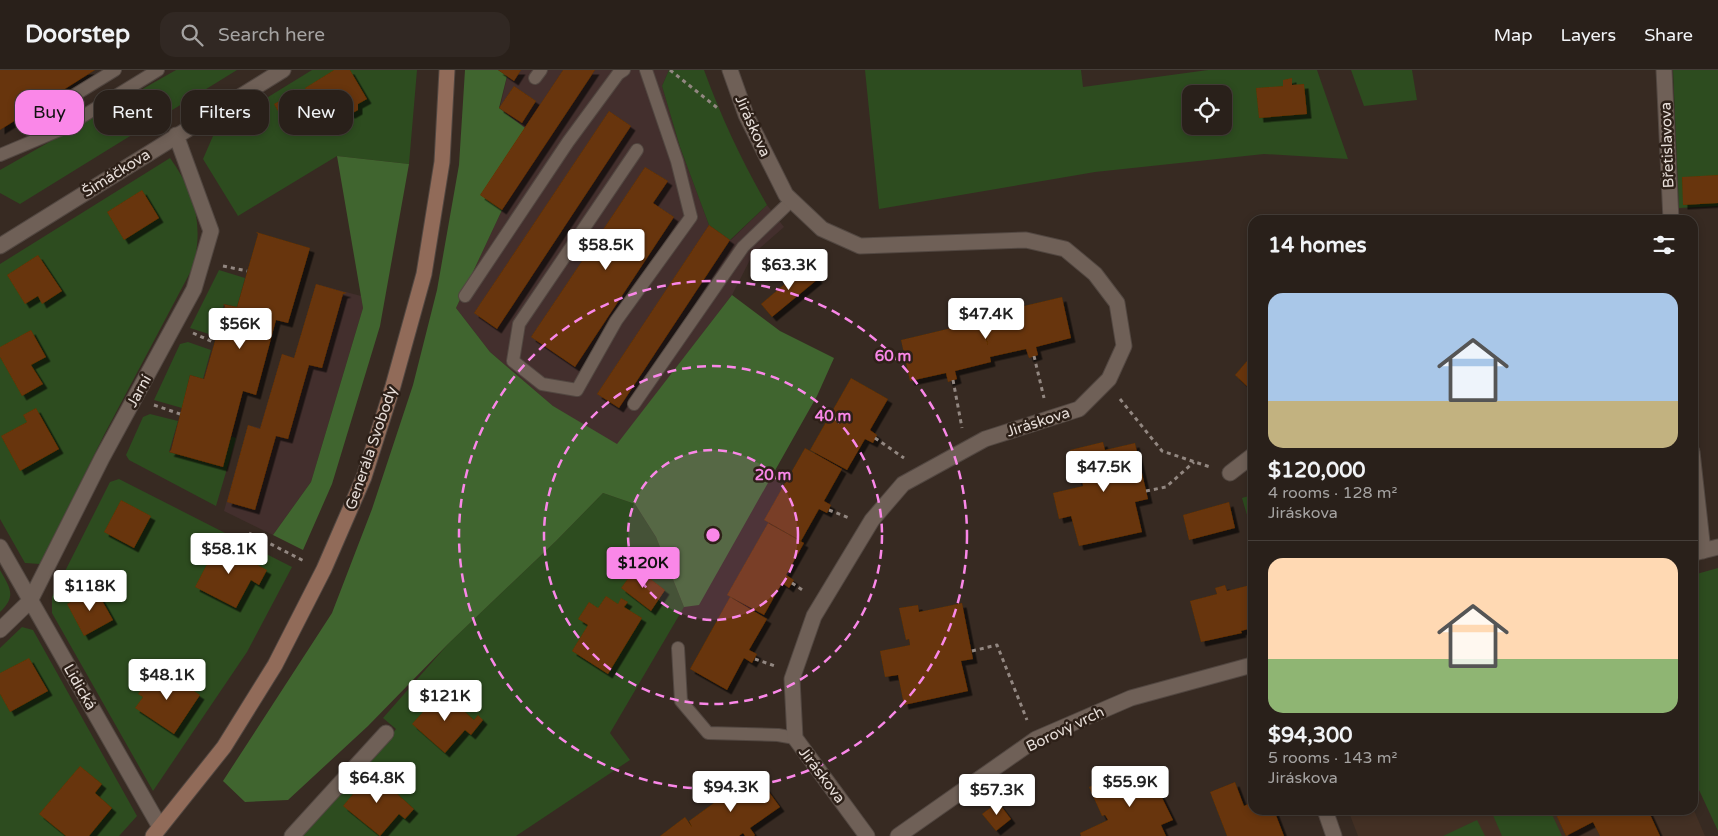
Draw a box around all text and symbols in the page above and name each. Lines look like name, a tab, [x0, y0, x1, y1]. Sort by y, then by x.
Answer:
search box	[160, 12, 510, 57]
text: Doorstep	[25, 20, 130, 49]
icon: search	[178, 21, 206, 49]
text: Search here	[218, 24, 325, 46]
text: Map	[1494, 24, 1533, 46]
text: Layers	[1561, 24, 1616, 46]
text: Share	[1644, 24, 1693, 46]
map controls	[1182, 85, 1232, 135]
button: locate	[1182, 85, 1232, 135]
chip: Buy	[15, 90, 84, 135]
chip: Rent	[94, 90, 171, 135]
chip: Filters	[181, 90, 269, 135]
chip: New	[279, 90, 353, 135]
street label: Jiráskova	[731, 92, 775, 160]
street label: Břetislavova	[1657, 102, 1677, 188]
street label: Šimáčkova	[79, 145, 153, 201]
pin: $58.5K	[565, 228, 647, 271]
icon: filters	[1650, 231, 1678, 259]
text: 14 homes	[1268, 233, 1367, 258]
text: $58.5K	[579, 235, 633, 255]
pin: $63.3K	[748, 248, 830, 291]
text: $63.3K	[762, 255, 816, 275]
pin: $47.4K	[945, 298, 1027, 340]
text: $47.4K	[959, 304, 1013, 324]
pin: $56K	[210, 308, 270, 350]
text: $56K	[220, 314, 260, 334]
icon: home	[1428, 325, 1518, 415]
text: 60 m	[875, 347, 911, 365]
street label: Jarní	[123, 372, 155, 410]
street label: Generála Svobody	[341, 384, 401, 512]
street label: Jiráskova	[1004, 403, 1072, 441]
text: 40 m	[815, 407, 851, 425]
pin: $47.5K	[1063, 450, 1145, 493]
text: $47.5K	[1077, 457, 1131, 477]
text: $120,000	[1268, 458, 1366, 483]
text: 20 m	[755, 466, 791, 484]
text: 4 rooms · 128 m²	[1268, 483, 1397, 503]
text: Jiráskova	[1268, 503, 1338, 523]
centre of rings	[704, 526, 722, 544]
pin: $58.1K	[188, 532, 270, 575]
text: $58.1K	[202, 539, 256, 559]
pin: $120K	[608, 546, 678, 589]
text: $120K	[618, 553, 668, 573]
pin: $118K	[55, 570, 125, 612]
text: $118K	[65, 576, 115, 596]
icon: home	[1428, 591, 1518, 681]
pin: $48.1K	[126, 658, 208, 701]
street label: Lidická	[60, 661, 100, 713]
text: $48.1K	[140, 665, 194, 685]
pin: $121K	[410, 680, 480, 722]
text: $121K	[420, 686, 470, 706]
street label: Borový vrch	[1023, 702, 1107, 756]
text: $94,300	[1268, 723, 1352, 748]
street label: Jiráskova	[795, 743, 849, 807]
text: 5 rooms · 143 m²	[1268, 748, 1397, 768]
pin: $64.8K	[336, 762, 418, 804]
pin: $55.9K	[1089, 766, 1171, 808]
text: $64.8K	[350, 768, 404, 788]
text: Jiráskova	[1268, 768, 1338, 788]
pin: $94.3K	[690, 770, 772, 813]
text: $55.9K	[1103, 772, 1157, 792]
pin: $57.3K	[956, 774, 1038, 816]
text: $94.3K	[704, 777, 758, 797]
text: $57.3K	[970, 780, 1024, 800]

